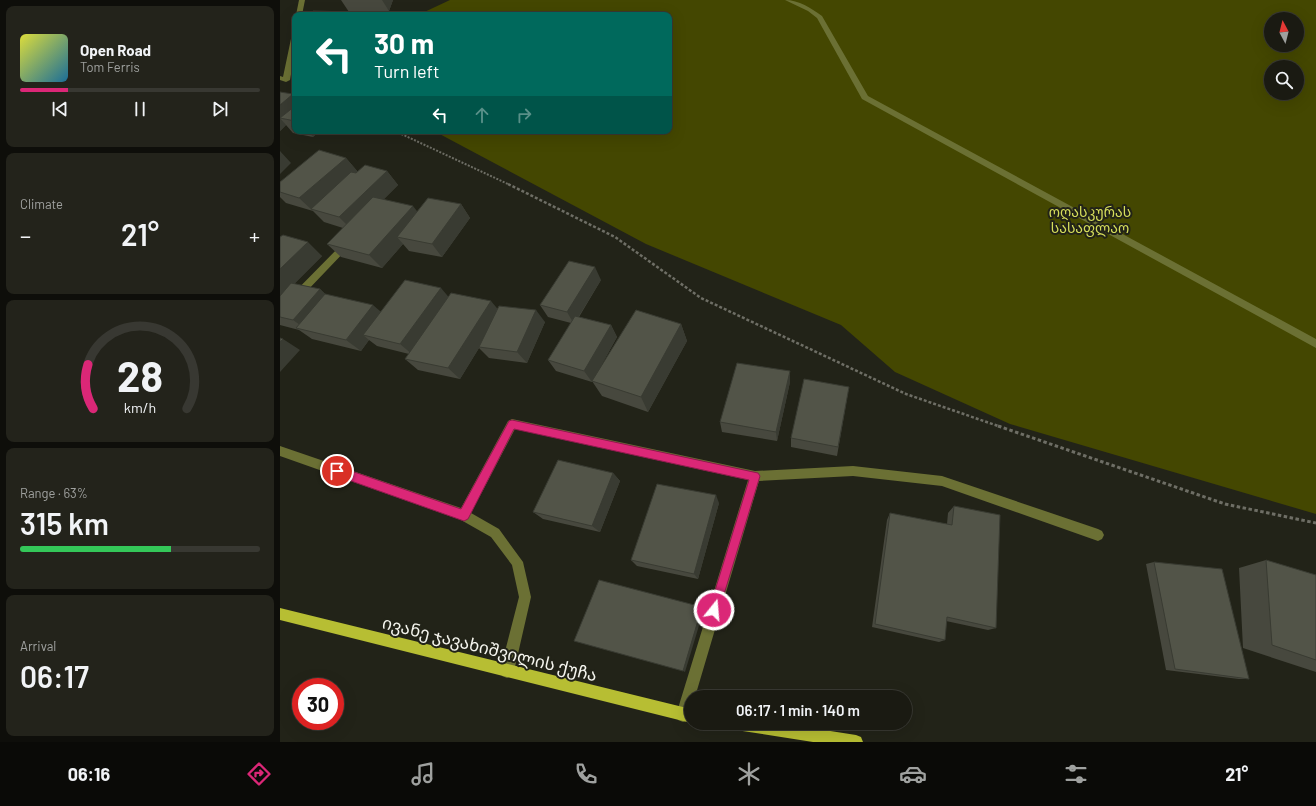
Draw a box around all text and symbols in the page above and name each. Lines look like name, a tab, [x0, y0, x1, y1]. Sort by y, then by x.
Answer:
north arrow	[1264, 12, 1304, 52]
map controls	[1264, 12, 1304, 100]
text: 30 m	[374, 26, 434, 60]
icon: left	[308, 28, 360, 80]
text: Open Road	[80, 41, 151, 59]
text: Tom Ferris	[80, 59, 140, 75]
text: Turn left	[374, 60, 440, 82]
button: search	[1264, 60, 1304, 100]
icon: previous	[49, 98, 71, 120]
icon: pause	[129, 98, 151, 120]
icon: next	[209, 98, 231, 120]
icon: left	[429, 104, 451, 126]
icon: ahead	[471, 104, 493, 126]
icon: right	[513, 104, 535, 126]
text: Climate	[20, 196, 63, 212]
park label: ოღასკურას სასაფლაო	[1049, 203, 1131, 237]
text: 21°	[121, 216, 159, 252]
text: −	[20, 222, 31, 248]
text: +	[249, 222, 260, 248]
text: 28	[117, 350, 163, 400]
text: km/h	[124, 399, 156, 416]
pin	[320, 454, 354, 488]
icon: arrive	[326, 460, 348, 482]
text: Range · 63%	[20, 485, 88, 501]
text: 315 km	[20, 505, 109, 541]
position arrow	[693, 589, 735, 631]
street label: ივანე ჯავახიშვილის ქუჩა	[380, 612, 599, 686]
text: Arrival	[20, 638, 56, 654]
text: 06:17	[20, 658, 89, 694]
speed limit sign: 30	[292, 678, 344, 730]
text: 06:17 · 1 min · 140 m	[736, 701, 860, 719]
icon: directions	[245, 760, 273, 788]
icon: music	[409, 760, 437, 788]
icon: phone	[572, 760, 600, 788]
icon: climate	[735, 760, 763, 788]
icon: car	[899, 760, 927, 788]
icon: filters	[1062, 760, 1090, 788]
text: 06:16	[68, 763, 110, 785]
text: 21°	[1225, 763, 1248, 785]

